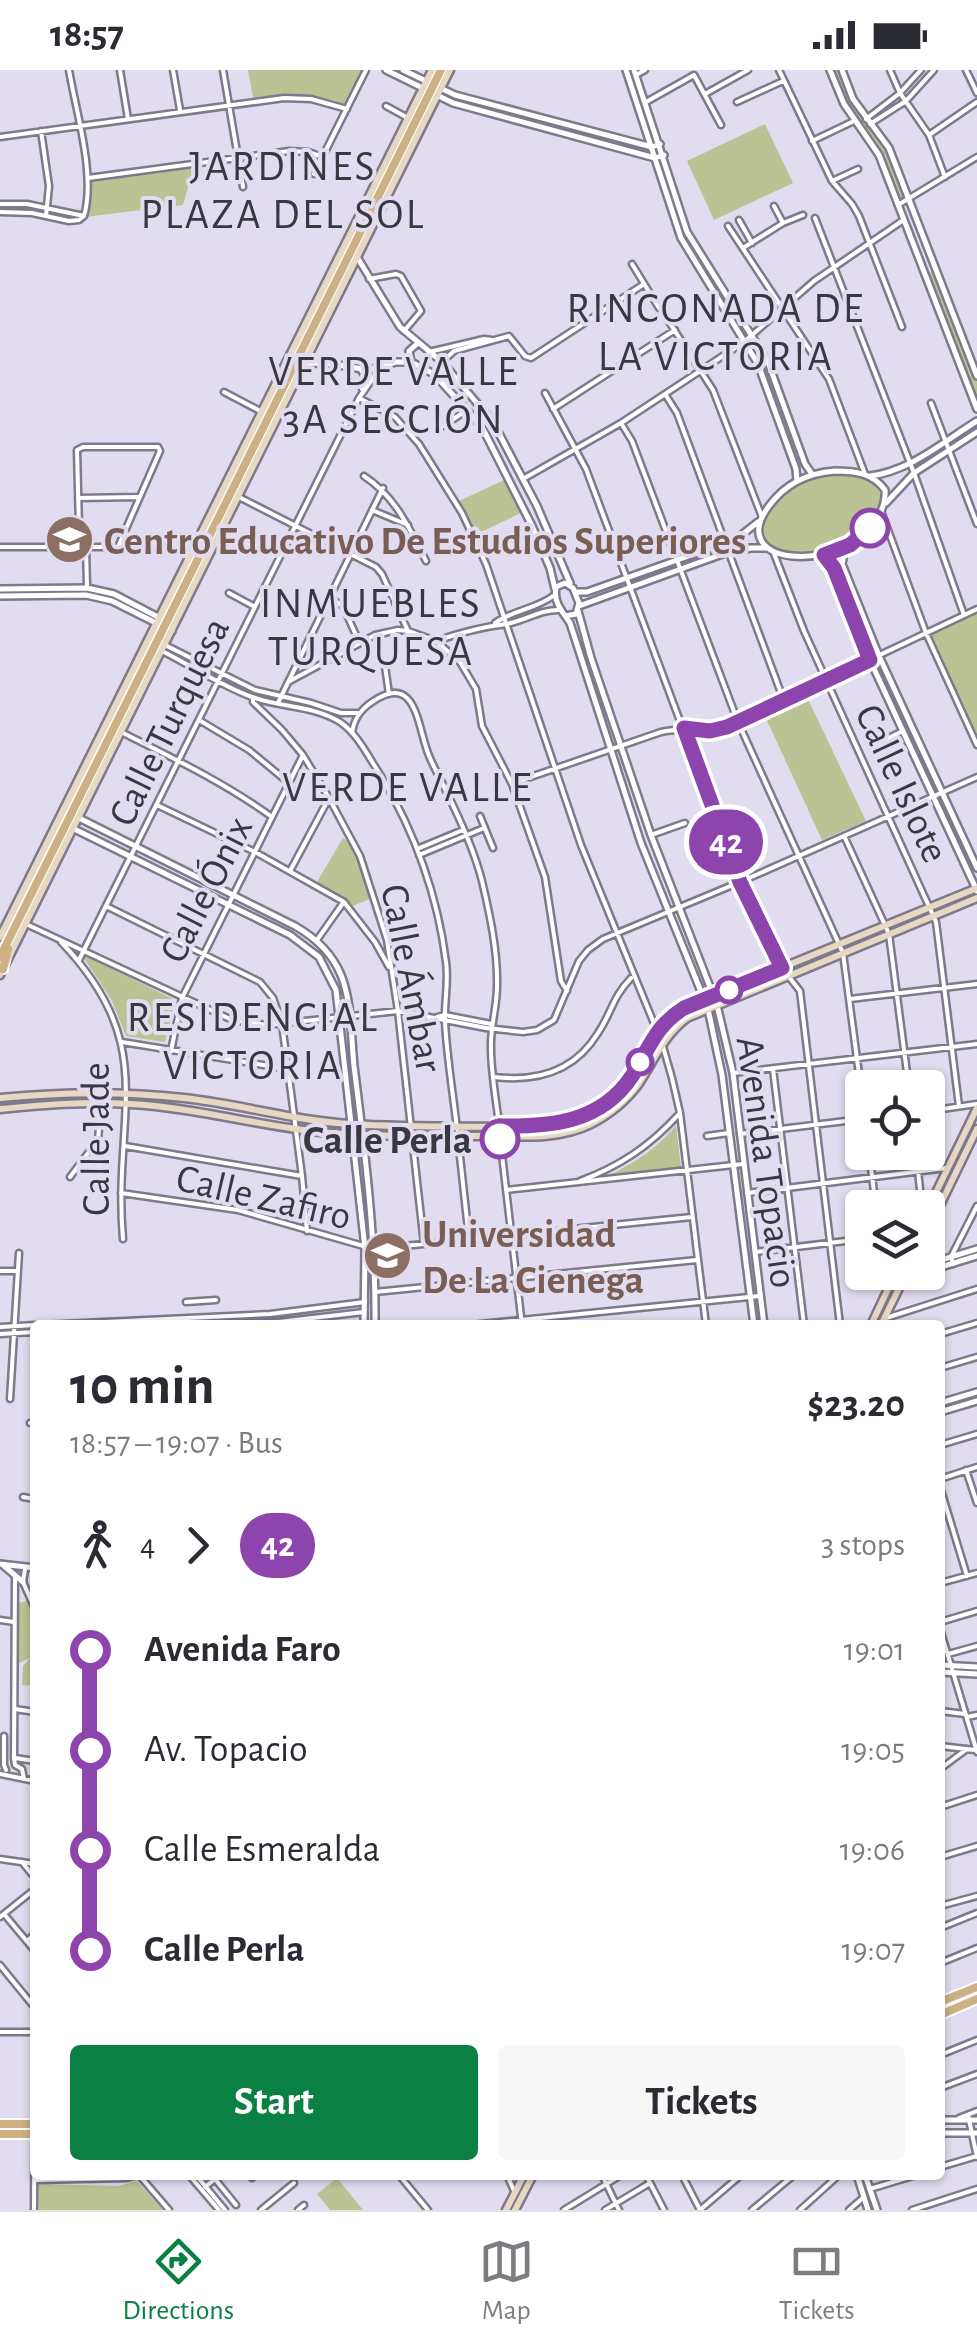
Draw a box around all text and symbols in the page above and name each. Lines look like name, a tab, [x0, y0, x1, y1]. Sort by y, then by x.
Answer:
text: 18:57	[50, 16, 124, 54]
district label: JARDINES PLAZA DEL SOL	[140, 146, 426, 236]
district label: RINCONADA DE LA VICTORIA	[566, 288, 866, 378]
district label: VERDE VALLE 3A SECCIÓN	[268, 351, 520, 441]
unlabelled marker	[851, 509, 889, 547]
school or university icon: Centro Educativo De Estudios Superiores	[43, 514, 95, 566]
place label: Centro Educativo De Estudios Superiores	[104, 522, 746, 562]
district label: INMUEBLES TURQUESA	[260, 583, 482, 673]
street label: Calle Turquesa	[102, 612, 237, 832]
street label: Calle Islote	[847, 699, 955, 869]
district label: VERDE VALLE	[282, 767, 534, 809]
street label: Calle Ónix	[151, 809, 260, 969]
line badge: 42	[681, 810, 771, 874]
text: 42	[709, 825, 743, 860]
street label: Calle Ámbar	[373, 880, 453, 1076]
unlabelled marker	[716, 977, 742, 1003]
district label: RESIDENCIAL VICTORIA	[127, 997, 379, 1087]
street label: Avenida Topacio	[729, 1034, 803, 1291]
unlabelled marker	[627, 1049, 653, 1075]
street label: Calle Jade	[77, 1062, 117, 1216]
map controls	[845, 1070, 945, 1290]
button: locate	[845, 1070, 945, 1170]
marker: Calle Perla	[481, 1120, 519, 1158]
place label: Calle Perla	[303, 1121, 472, 1161]
street label: Calle Zafiro	[172, 1158, 355, 1237]
button: layers	[845, 1190, 945, 1290]
place label: Universidad De La Cienega	[422, 1215, 644, 1301]
school or university icon: Universidad De La Cienega	[361, 1230, 413, 1282]
text: 10 min	[70, 1359, 215, 1414]
text: $23.20	[807, 1386, 905, 1424]
text: 18:57 – 19:07 · Bus	[70, 1427, 283, 1459]
icon: walk	[70, 1518, 125, 1573]
icon: forward	[170, 1518, 225, 1573]
text: 42	[260, 1528, 295, 1563]
text: 4	[140, 1529, 155, 1561]
text: 3 stops	[821, 1529, 905, 1561]
text: Avenida Faro	[144, 1631, 341, 1669]
text: 19:01	[844, 1634, 905, 1666]
text: Av. Topacio	[144, 1731, 308, 1769]
text: 19:05	[841, 1734, 905, 1766]
text: Calle Esmeralda	[144, 1831, 380, 1869]
text: 19:06	[840, 1834, 905, 1866]
text: Calle Perla	[144, 1931, 305, 1969]
text: 19:07	[841, 1934, 905, 1966]
button: Start	[70, 2045, 478, 2160]
button: Tickets	[498, 2045, 905, 2160]
tab: Directions	[122, 2234, 234, 2328]
tab: Map	[479, 2234, 534, 2328]
tab: Tickets	[779, 2234, 855, 2328]

